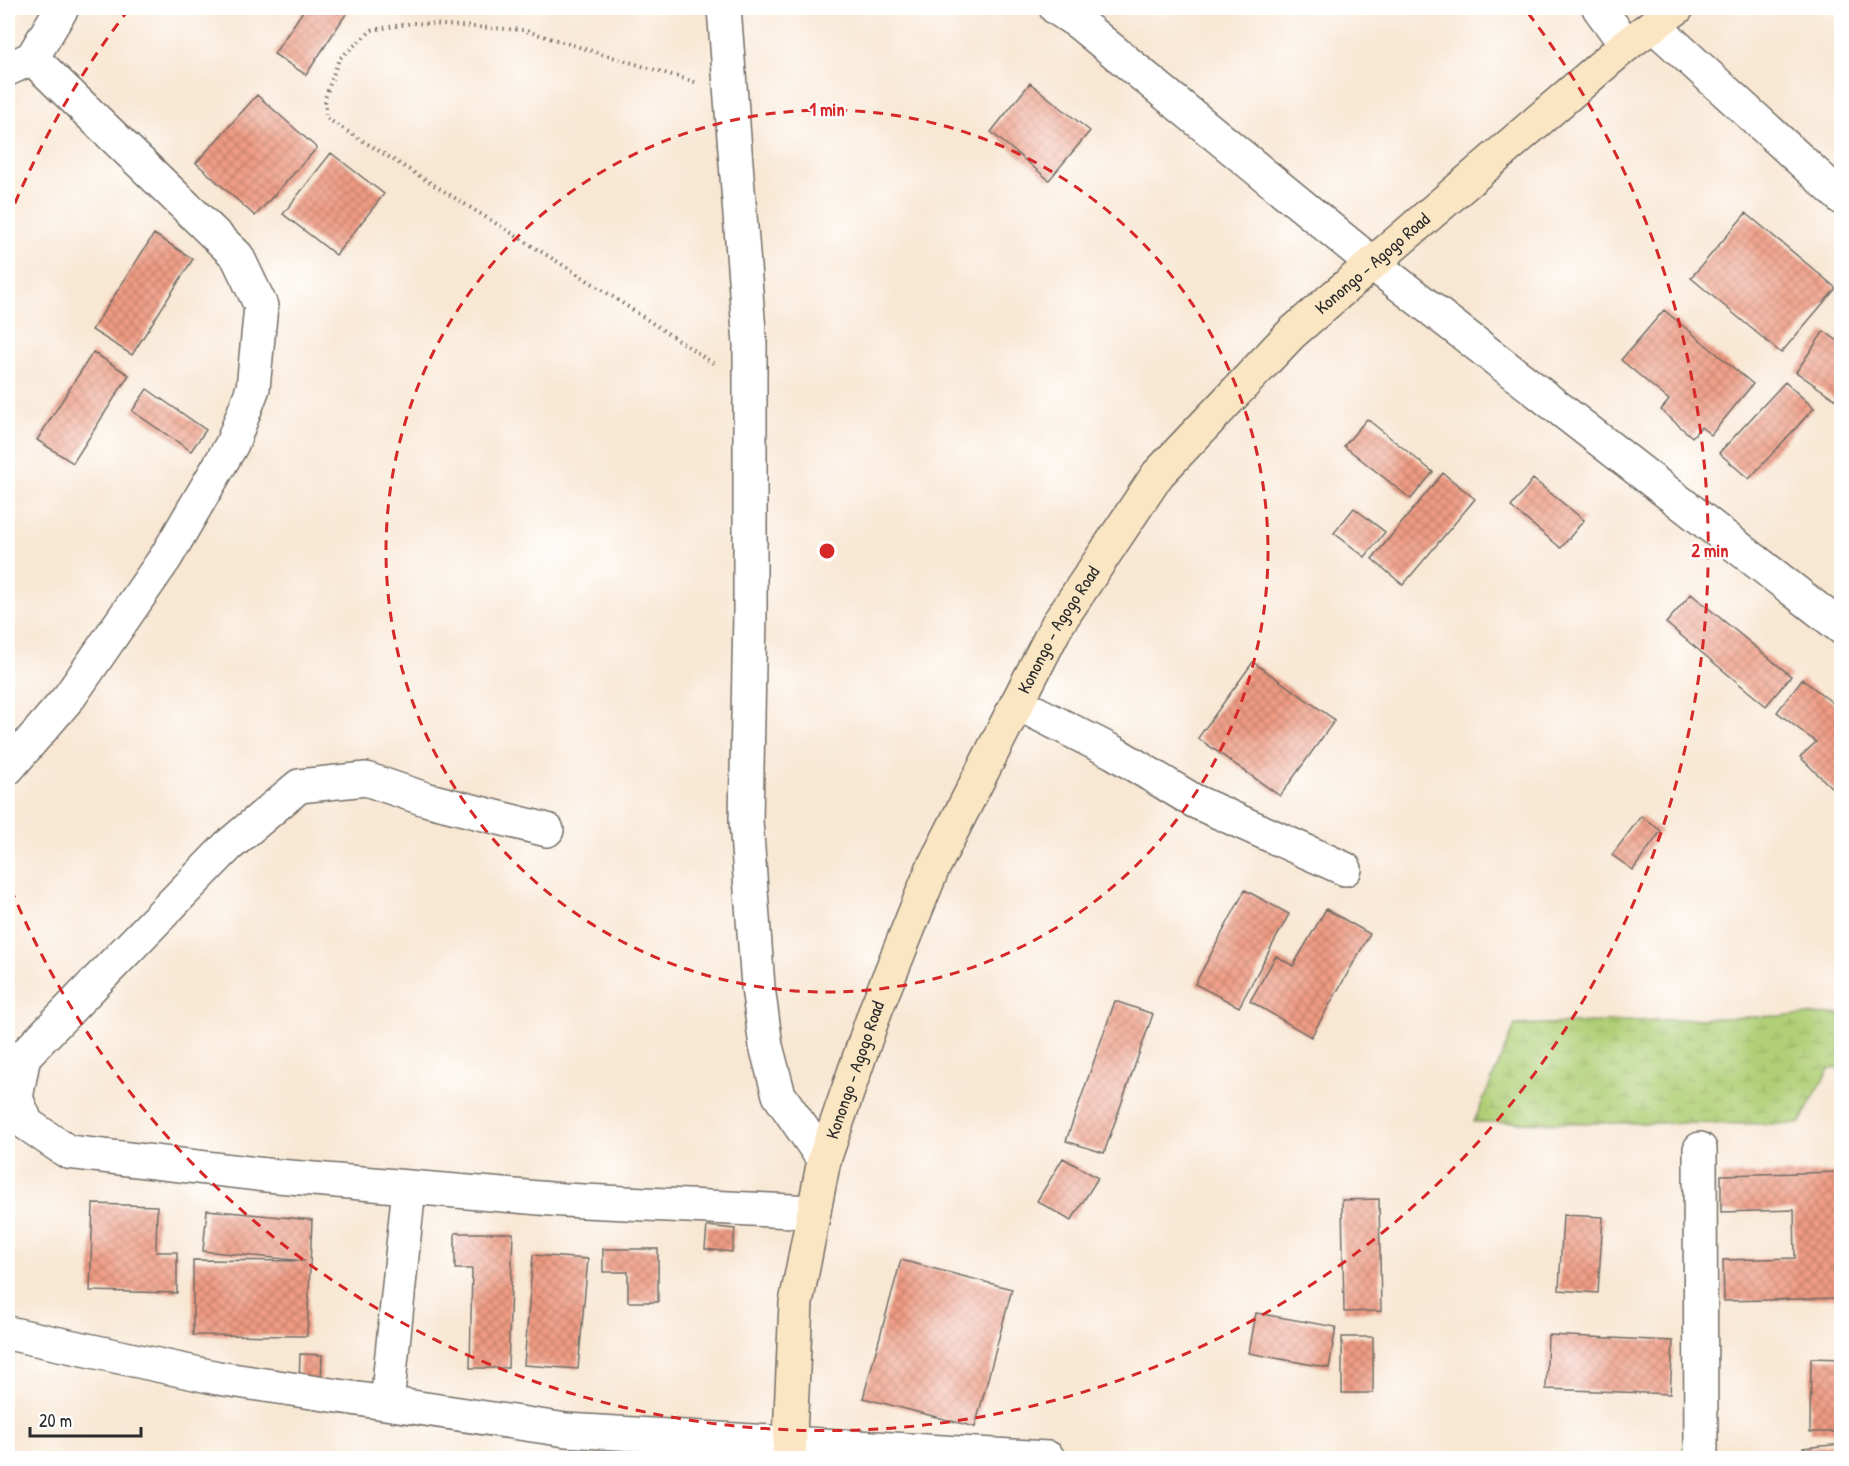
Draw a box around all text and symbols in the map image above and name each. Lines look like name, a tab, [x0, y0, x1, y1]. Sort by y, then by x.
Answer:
text: 1 min	[809, 97, 845, 122]
street label: Konongo - Agogo Road	[1309, 207, 1435, 320]
text: 2 min	[1692, 538, 1728, 563]
centre of rings	[817, 541, 837, 561]
street label: Konongo - Agogo Road	[1011, 561, 1105, 698]
street label: Konongo - Agogo Road	[819, 997, 890, 1142]
scale bar	[30, 1400, 141, 1438]
text: 20 m	[39, 1408, 72, 1433]

